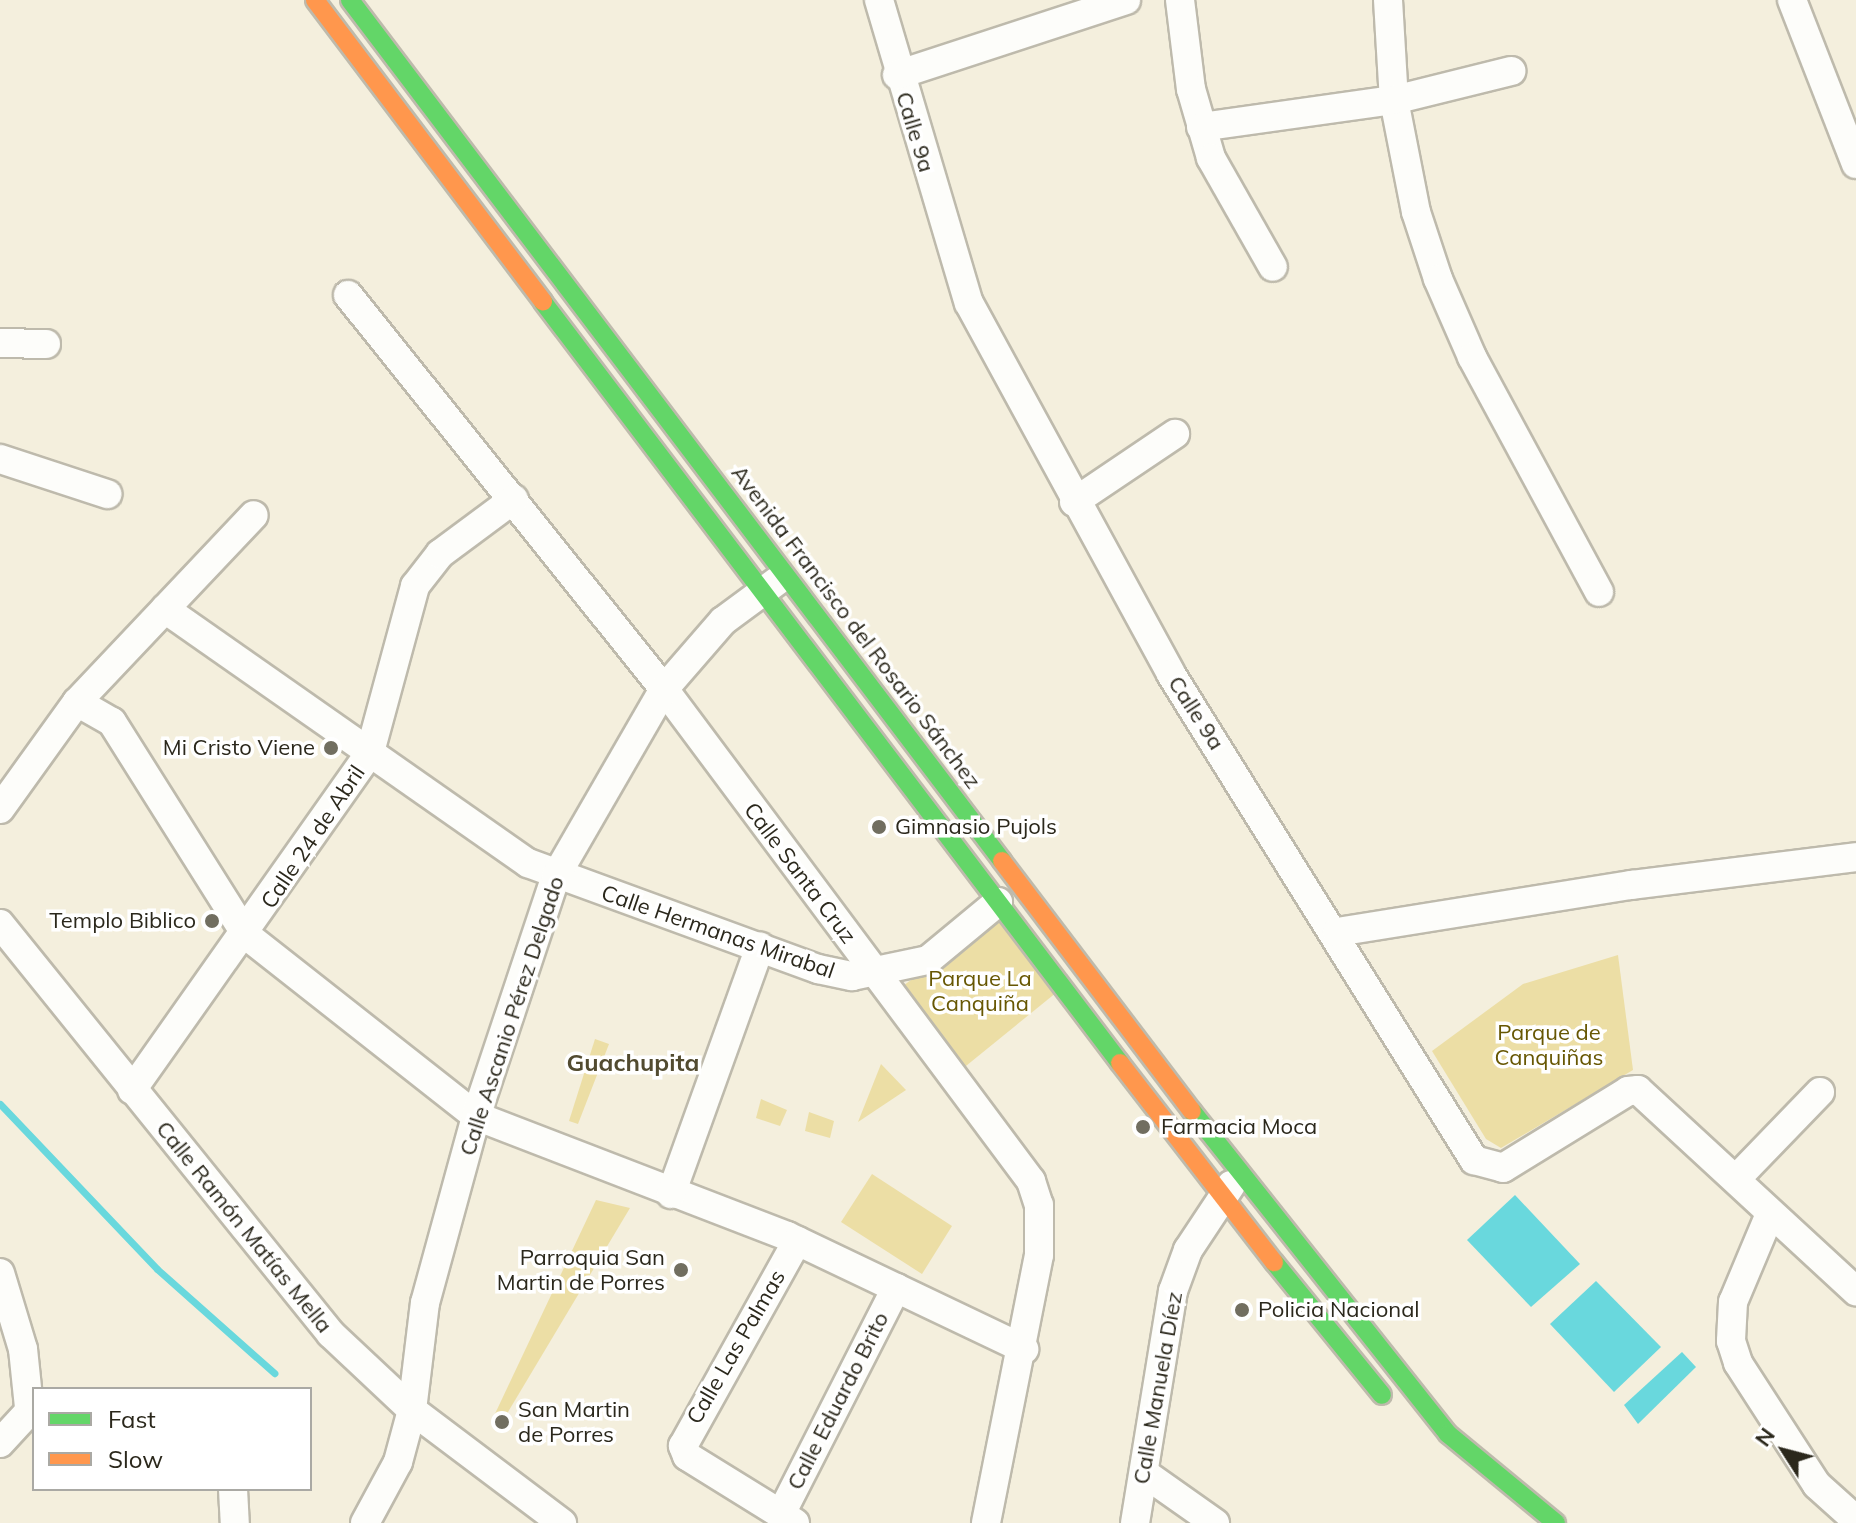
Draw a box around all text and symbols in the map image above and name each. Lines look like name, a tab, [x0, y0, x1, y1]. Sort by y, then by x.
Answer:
street label: Calle 9a	[890, 89, 940, 175]
street label: Avenida Francisco del Rosario Sánchez	[726, 460, 986, 794]
street label: Calle 9a	[1162, 671, 1230, 755]
place label: Mi Cristo Viene	[163, 735, 315, 761]
marker: Mi Cristo Viene	[322, 739, 340, 757]
street label: Calle 24 de Abril	[255, 760, 371, 914]
street label: Calle Santa Cruz	[738, 797, 862, 949]
place label: Gimnasio Pujols	[895, 814, 1057, 840]
marker: Gimnasio Pujols	[870, 818, 888, 836]
street label: Calle Ascanio Pérez Delgado	[454, 873, 570, 1159]
street label: Calle Hermanas Mirabal	[598, 880, 838, 984]
place label: Templo Biblico	[49, 908, 196, 934]
marker: Templo Biblico	[203, 912, 221, 930]
park label: Parque La Canquiña	[928, 965, 1032, 1016]
park label: Parque de Canquiñas	[1495, 1019, 1603, 1070]
district label: Guachupita	[567, 1049, 699, 1077]
place label: Farmacia Moca	[1161, 1114, 1317, 1140]
street label: Calle Ramón Matías Mella	[151, 1116, 337, 1338]
marker: Farmacia Moca	[1132, 1116, 1154, 1138]
place label: Parroquia San Martin de Porres	[497, 1244, 665, 1296]
marker: Parroquia San Martin de Porres	[672, 1261, 690, 1279]
street label: Calle Las Palmas	[681, 1265, 791, 1429]
street label: Calle Manuela Díez	[1128, 1290, 1188, 1486]
place label: Policia Nacional	[1258, 1297, 1420, 1323]
marker: Policia Nacional	[1233, 1301, 1251, 1319]
street label: Calle Eduardo Brito	[782, 1308, 894, 1494]
legend	[32, 1387, 312, 1491]
place label: San Martin de Porres	[518, 1396, 630, 1448]
text: Fast	[108, 1404, 156, 1434]
north arrow	[1744, 1411, 1824, 1491]
marker: San Martin de Porres	[493, 1413, 511, 1431]
text: N	[1748, 1422, 1781, 1452]
text: Slow	[108, 1444, 163, 1474]

